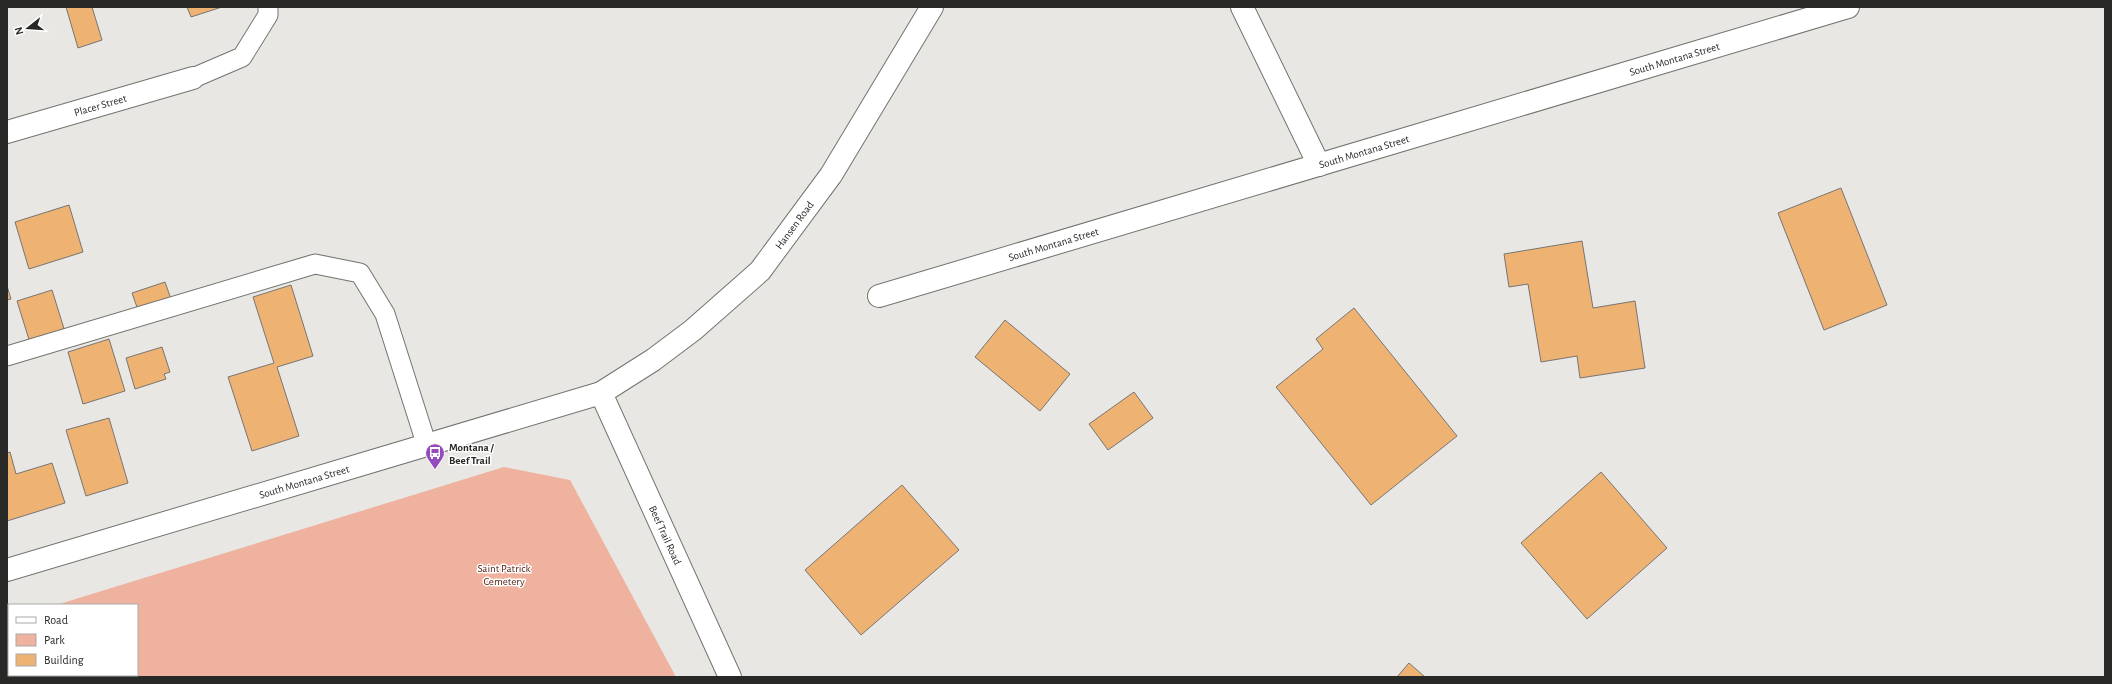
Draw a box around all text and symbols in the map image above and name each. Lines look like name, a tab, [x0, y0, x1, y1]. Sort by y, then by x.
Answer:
north arrow	[8, 8, 48, 48]
text: N	[13, 26, 25, 36]
street label: South Montana Street	[1628, 40, 1721, 77]
street label: Placer Street	[73, 92, 128, 118]
street label: South Montana Street	[1317, 133, 1411, 170]
street label: Hansen Road	[773, 199, 816, 251]
street label: South Montana Street	[1007, 225, 1100, 263]
bus stop icon: Montana / Beef Trail	[424, 442, 446, 470]
place label: Montana / Beef Trail	[449, 442, 494, 466]
street label: South Montana Street	[258, 463, 351, 500]
street label: Beef Trail Road	[647, 504, 684, 566]
park label: Saint Patrick Cemetery	[477, 563, 531, 587]
legend	[8, 604, 138, 676]
text: Road	[44, 614, 68, 626]
text: Park	[44, 634, 65, 646]
text: Building	[44, 654, 84, 666]

